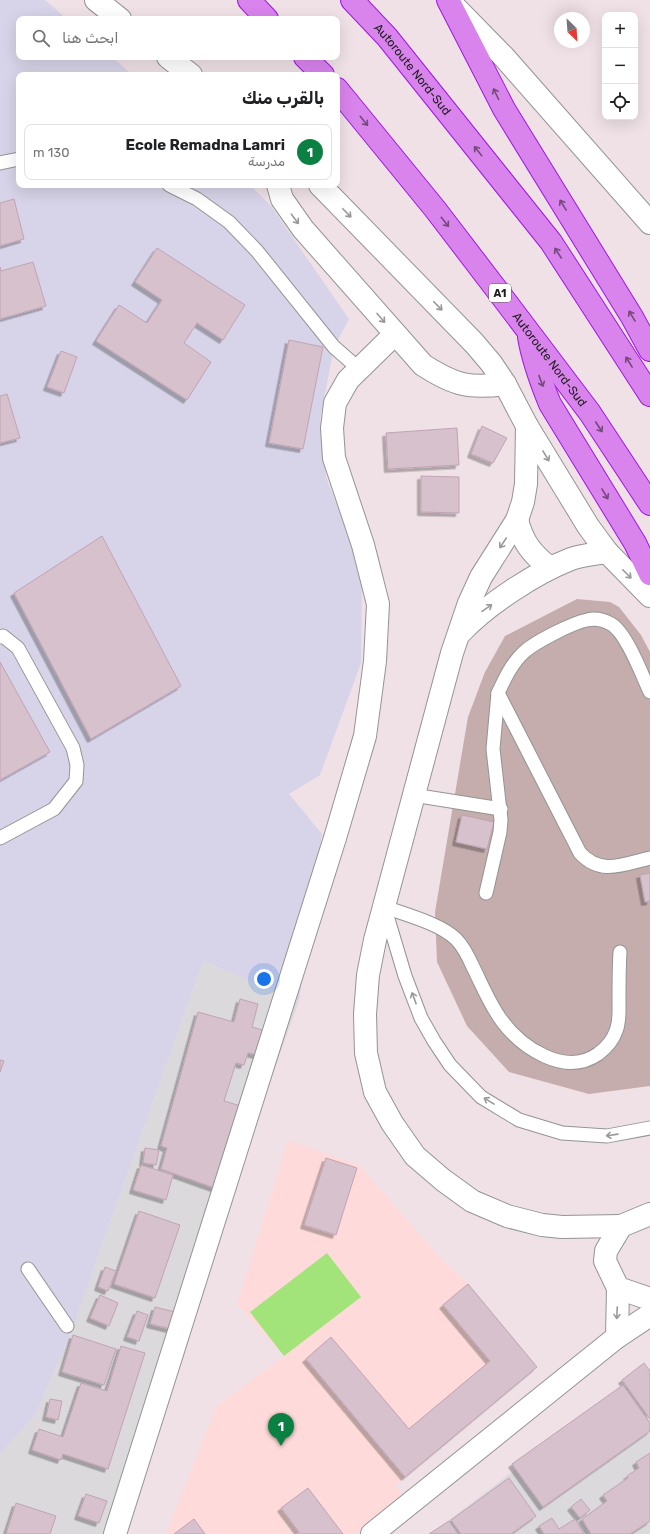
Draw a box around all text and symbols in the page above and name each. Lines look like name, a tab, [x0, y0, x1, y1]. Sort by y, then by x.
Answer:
north arrow	[554, 12, 590, 48]
map controls	[602, 12, 638, 120]
button: +	[602, 12, 638, 48]
search box	[16, 16, 340, 60]
street label: Autoroute Nord-Sud	[371, 21, 454, 118]
icon: search	[30, 27, 52, 49]
text: ابحث هنا	[62, 29, 119, 47]
button: −	[602, 48, 638, 84]
button: locate	[602, 84, 638, 120]
text: بالقرب منك	[242, 88, 324, 108]
one-way arrow	[492, 88, 500, 100]
one-way arrow	[359, 116, 368, 127]
text: Ecole Remadna Lamri	[125, 136, 285, 154]
text: 130 m	[33, 145, 69, 160]
text: 1	[307, 145, 313, 160]
one-way arrow	[474, 145, 482, 156]
text: مدرسة	[248, 154, 285, 169]
one-way arrow	[559, 199, 567, 211]
one-way arrow	[343, 208, 352, 218]
one-way arrow	[291, 214, 300, 225]
one-way arrow	[441, 217, 450, 228]
one-way arrow	[554, 248, 562, 259]
road number: A1	[489, 284, 511, 302]
one-way arrow	[433, 301, 443, 311]
street label: Autoroute Nord-Sud	[510, 310, 589, 409]
one-way arrow	[627, 310, 635, 322]
one-way arrow	[376, 312, 385, 323]
one-way arrow	[625, 356, 633, 368]
one-way arrow	[537, 375, 545, 387]
one-way arrow	[596, 421, 604, 433]
one-way arrow	[542, 450, 550, 461]
one-way arrow	[601, 488, 609, 499]
one-way arrow	[499, 537, 507, 548]
one-way arrow	[623, 569, 632, 579]
one-way arrow	[482, 604, 493, 612]
your location	[254, 969, 274, 989]
one-way arrow	[409, 993, 417, 1005]
one-way arrow	[483, 1097, 495, 1105]
one-way arrow	[606, 1131, 619, 1139]
one-way arrow	[614, 1306, 621, 1319]
pin: 1	[268, 1413, 294, 1446]

